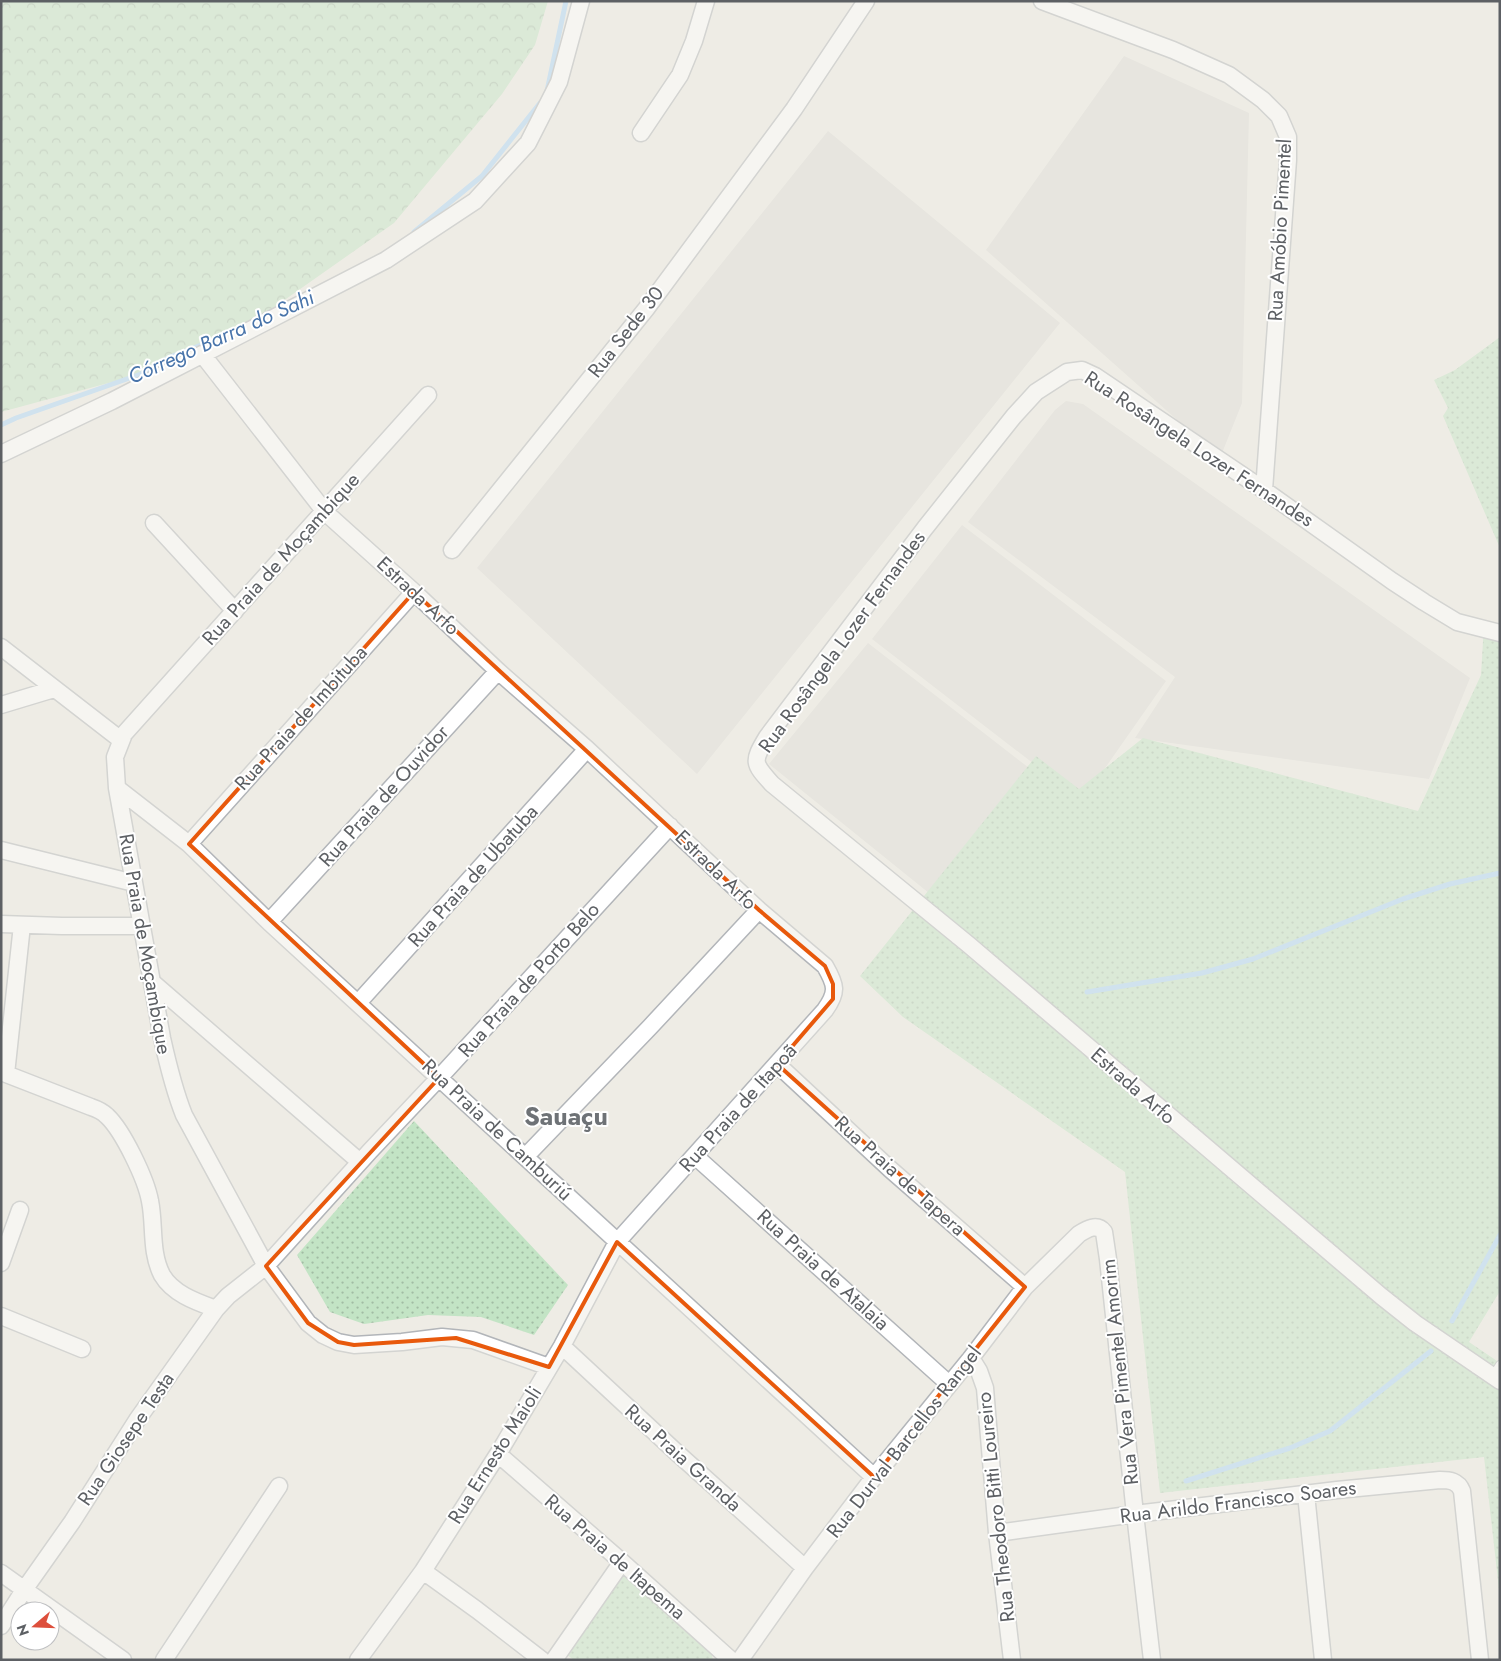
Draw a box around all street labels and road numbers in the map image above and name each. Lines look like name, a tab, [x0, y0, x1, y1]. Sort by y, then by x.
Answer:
street label: Rua Amóbio Pimentel	[1261, 138, 1299, 322]
street label: Rua Sede 30	[581, 280, 671, 384]
street label: Rua Rosângela Lozer Fernandes	[1079, 364, 1319, 534]
street label: Rua Praia de Moçambique	[195, 466, 367, 652]
street label: Rua Rosângela Lozer Fernandes	[751, 525, 933, 759]
street label: Estrada Arfo	[370, 550, 466, 642]
street label: Rua Praia de Imbituba	[228, 639, 374, 797]
street label: Rua Praia de Ouvidor	[312, 718, 456, 873]
street label: Rua Praia de Ubatuba	[401, 798, 545, 954]
street label: Estrada Arfo	[668, 823, 764, 917]
street label: Rua Praia de Moçambique	[111, 831, 179, 1057]
street label: Rua Praia de Porto Belo	[451, 896, 607, 1064]
street label: Rua Praia de Itapoã	[672, 1037, 804, 1179]
street label: Estrada Arfo	[1084, 1041, 1182, 1131]
street label: Rua Praia de Camburiú	[415, 1052, 579, 1208]
street label: Rua Praia de Tapera	[828, 1109, 972, 1243]
street label: Rua Praia de Atalaia	[750, 1202, 896, 1338]
street label: Rua Vera Pimentel Amorim	[1094, 1257, 1146, 1487]
street label: Rua Durval Barcellos Rangel	[820, 1340, 988, 1544]
street label: Rua Giosepe Testa	[71, 1367, 181, 1511]
street label: Rua Ernesto Maioli	[441, 1381, 549, 1529]
street label: Rua Theodoro Bitti Loureiro	[969, 1390, 1023, 1624]
street label: Rua Praia Granda	[618, 1397, 748, 1519]
street label: Rua Arildo Francisco Soares	[1118, 1473, 1358, 1531]
street label: Rua Praia de Itapema	[538, 1487, 692, 1627]

